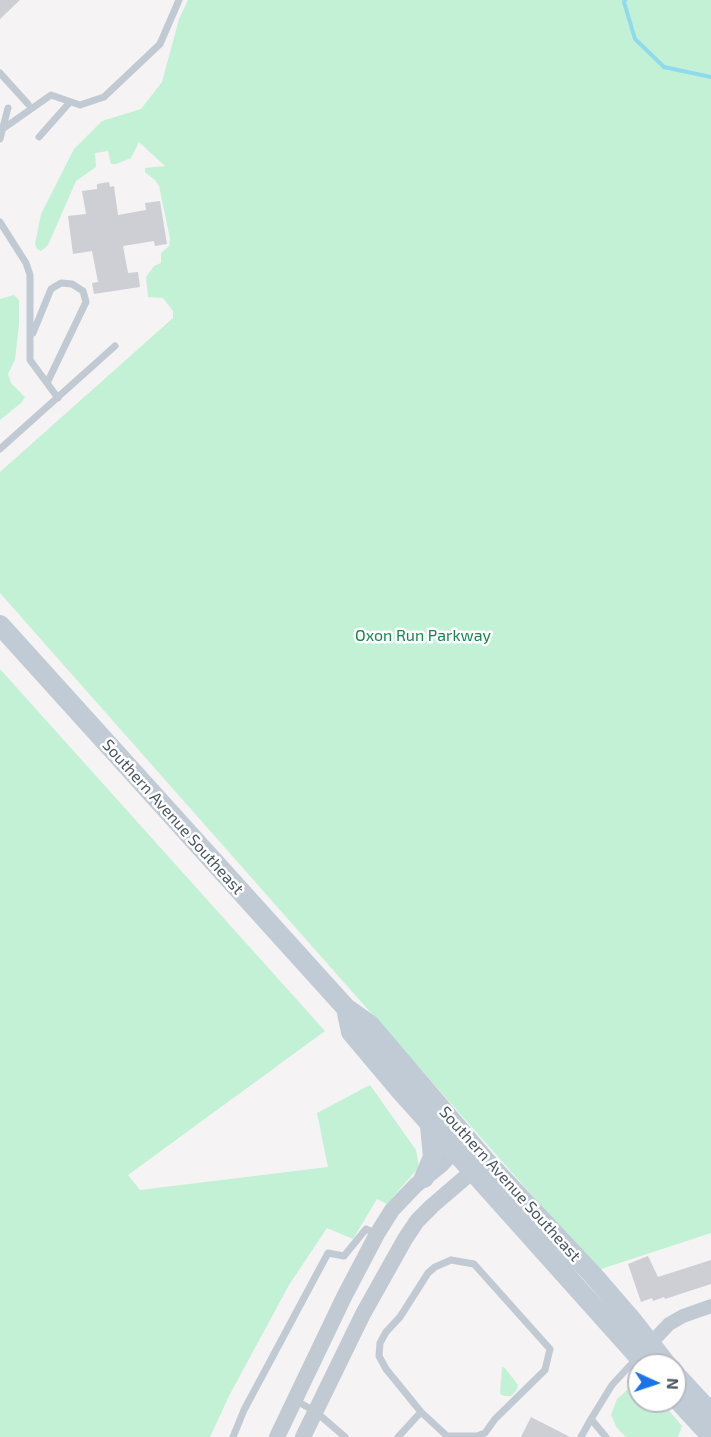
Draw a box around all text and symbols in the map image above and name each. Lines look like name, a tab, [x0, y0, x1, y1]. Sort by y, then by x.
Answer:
park label: Oxon Run Parkway	[355, 626, 491, 646]
street label: Southern Avenue Southeast	[98, 736, 248, 898]
street label: Southern Avenue Southeast	[435, 1103, 585, 1265]
north arrow	[627, 1353, 687, 1413]
text: N	[664, 1378, 683, 1390]

